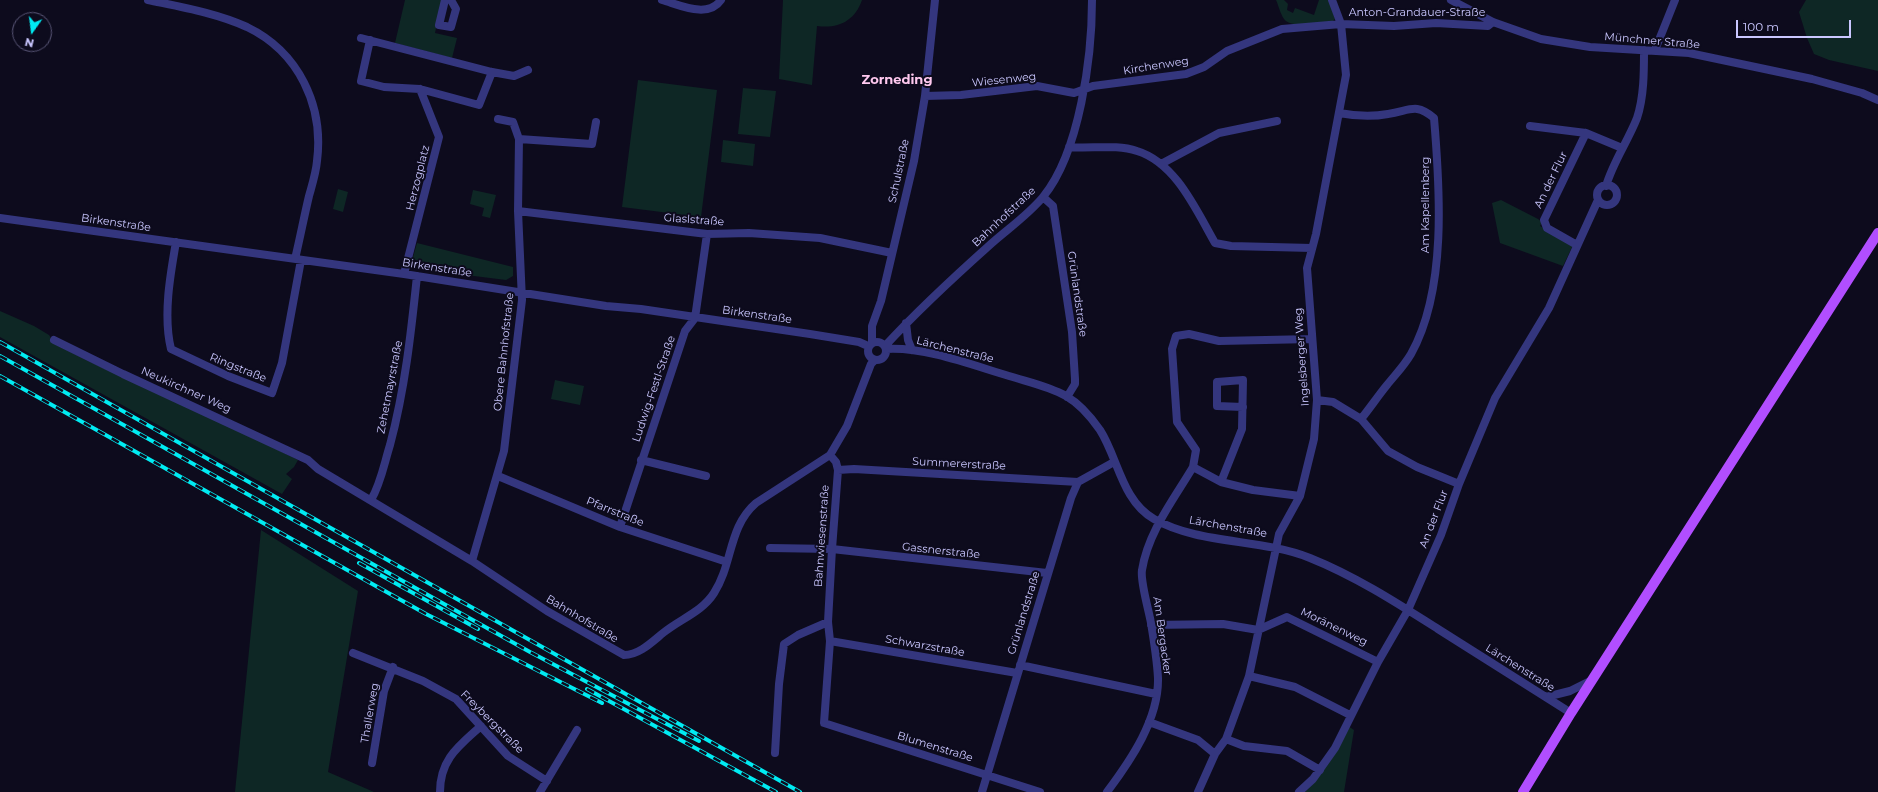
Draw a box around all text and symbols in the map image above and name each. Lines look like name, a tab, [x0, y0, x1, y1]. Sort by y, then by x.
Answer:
street label: Anton-Grandauer-Straße	[1349, 6, 1485, 20]
north arrow	[12, 12, 52, 52]
scale bar	[1738, 12, 1853, 38]
text: 100 m	[1743, 19, 1779, 34]
street label: Münchner Straße	[1604, 30, 1700, 52]
text: N	[23, 35, 35, 51]
street label: Kirchenweg	[1122, 54, 1190, 78]
street label: Wiesenweg	[971, 70, 1037, 90]
district label: Zorneding	[862, 72, 932, 88]
street label: Schulstraße	[886, 138, 912, 204]
street label: Herzogplatz	[403, 144, 433, 212]
street label: An der Flur	[1532, 150, 1570, 210]
street label: Am Kapellenberg	[1419, 157, 1433, 253]
street label: Bahnhofstraße	[970, 184, 1038, 250]
street label: Glaslstraße	[663, 211, 725, 229]
street label: Birkenstraße	[80, 212, 152, 234]
street label: Grünlandstraße	[1064, 250, 1090, 338]
street label: Birkenstraße	[401, 256, 473, 280]
street label: Obere Bahnhofstraße	[491, 292, 517, 412]
street label: Birkenstraße	[721, 304, 793, 326]
street label: Ingelsberger Weg	[1292, 307, 1312, 407]
street label: Ludwig-Festl-Straße	[630, 334, 678, 444]
street label: Lärchenstraße	[915, 334, 995, 366]
street label: Zehetmayrstraße	[374, 339, 406, 435]
street label: Ringstraße	[208, 351, 268, 385]
street label: Neukirchner Weg	[139, 364, 233, 416]
street label: Summererstraße	[912, 455, 1006, 473]
street label: Bahnwiesenstraße	[812, 484, 832, 588]
street label: An der Flur	[1417, 488, 1451, 550]
street label: Pfarrstraße	[584, 494, 646, 530]
street label: Lärchenstraße	[1188, 514, 1268, 540]
street label: Gassnerstraße	[901, 540, 981, 562]
street label: Grünlandstraße	[1005, 570, 1043, 656]
street label: Bahnhofstraße	[543, 592, 621, 646]
street label: Am Bergacker	[1150, 596, 1174, 676]
street label: Moränenweg	[1298, 605, 1370, 649]
street label: Schwarzstraße	[884, 633, 966, 659]
street label: Lärchenstraße	[1483, 641, 1557, 695]
street label: Thallerweg	[358, 682, 382, 744]
street label: Freybergstraße	[458, 688, 526, 756]
street label: Blumenstraße	[895, 729, 975, 765]

